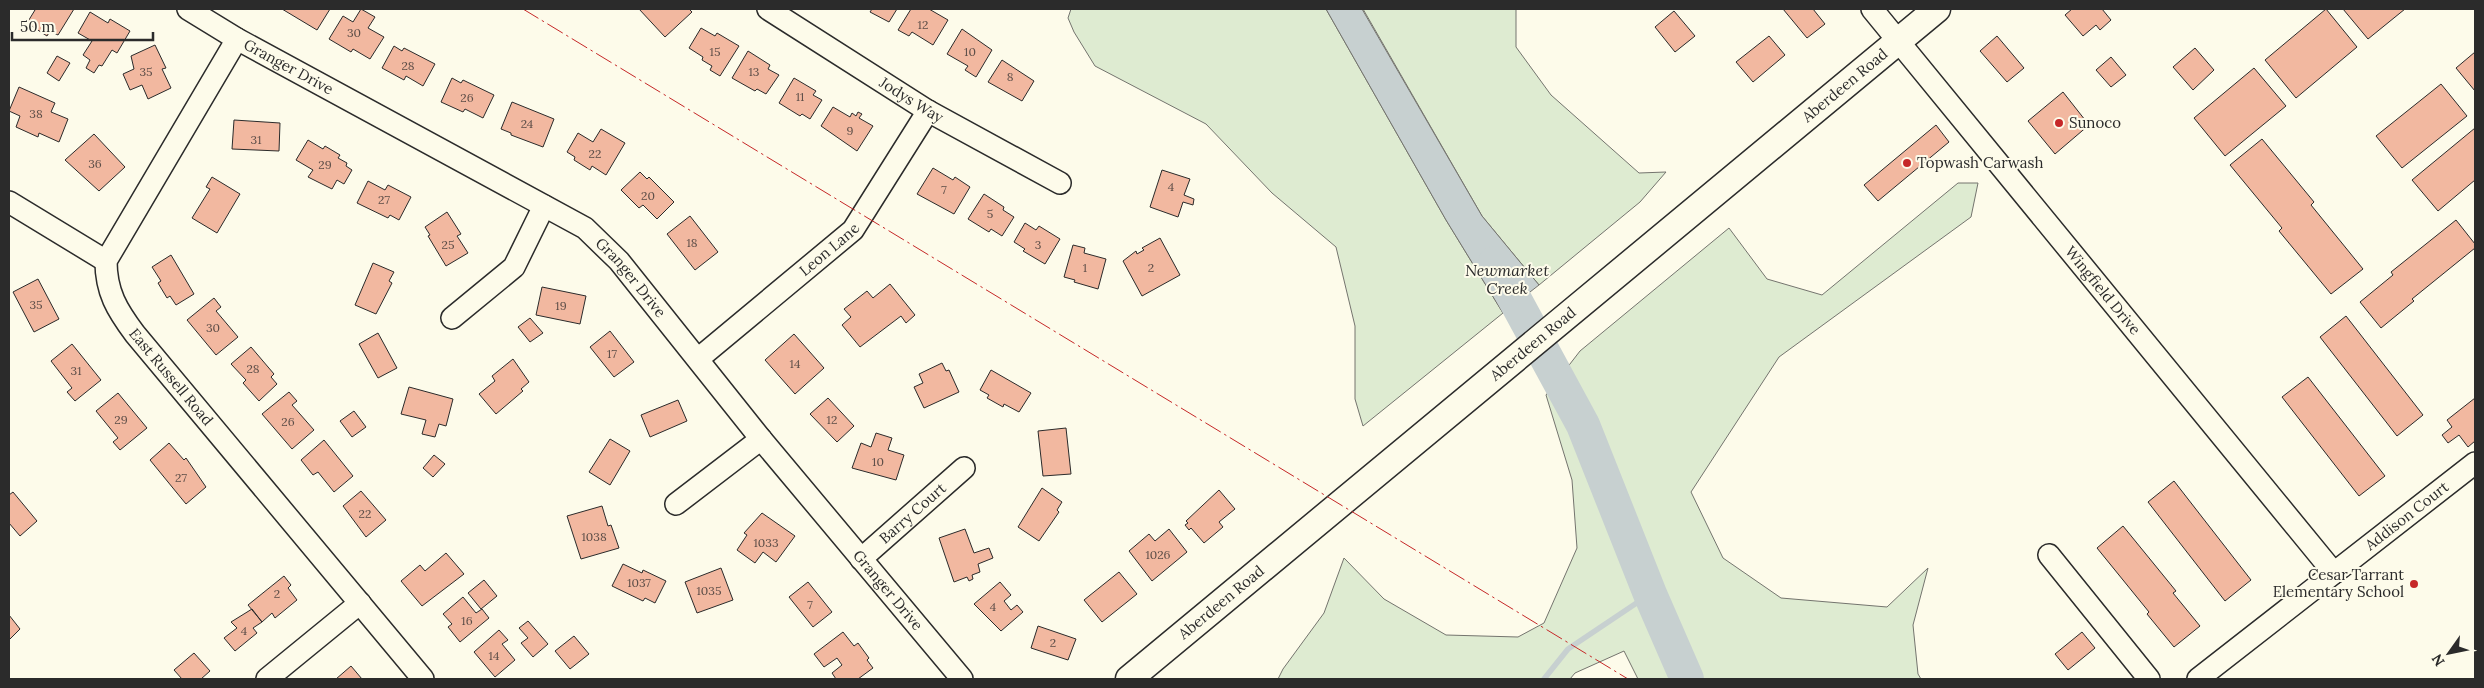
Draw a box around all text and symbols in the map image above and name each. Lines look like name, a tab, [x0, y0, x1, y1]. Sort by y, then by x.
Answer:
scale bar	[12, 10, 154, 42]
text: 50 m	[20, 17, 55, 36]
house number: 12	[918, 17, 928, 32]
house number: 30	[347, 25, 361, 40]
street label: Granger Drive	[241, 35, 337, 98]
house number: 15	[710, 44, 720, 59]
house number: 10	[964, 44, 976, 59]
street label: Aberdeen Road	[1797, 44, 1891, 127]
house number: 28	[401, 58, 415, 73]
house number: 35	[139, 64, 153, 79]
house number: 13	[748, 64, 760, 79]
house number: 8	[1007, 69, 1014, 84]
street label: Jodys Way	[875, 72, 947, 127]
house number: 11	[796, 89, 804, 104]
house number: 26	[460, 90, 474, 105]
house number: 38	[29, 106, 43, 121]
place label: Sunoco	[2069, 113, 2121, 132]
house number: 24	[521, 116, 534, 131]
marker: Sunoco	[2053, 117, 2065, 129]
house number: 9	[847, 123, 854, 138]
house number: 31	[250, 132, 262, 147]
house number: 22	[589, 146, 601, 161]
place label: Topwash Carwash	[1917, 153, 2043, 172]
house number: 36	[88, 156, 102, 171]
house number: 29	[318, 157, 332, 172]
marker: Topwash Carwash	[1901, 157, 1913, 169]
house number: 4	[1168, 179, 1175, 194]
house number: 7	[941, 182, 947, 197]
house number: 20	[641, 188, 655, 203]
house number: 27	[378, 192, 390, 207]
house number: 5	[987, 206, 993, 221]
street label: Leon Lane	[795, 220, 864, 280]
street label: Granger Drive	[592, 233, 670, 321]
house number: 18	[686, 235, 698, 250]
house number: 25	[442, 237, 454, 252]
house number: 3	[1035, 237, 1042, 252]
street label: Wingfield Drive	[2061, 242, 2145, 338]
house number: 1	[1083, 260, 1087, 275]
house number: 2	[1148, 260, 1154, 275]
water label: Newmarket Creek	[1465, 260, 1549, 298]
house number: 35	[29, 297, 43, 312]
house number: 19	[555, 298, 567, 313]
street label: Aberdeen Road	[1485, 302, 1580, 385]
house number: 30	[206, 320, 220, 335]
street label: East Russell Road	[125, 324, 217, 429]
house number: 17	[607, 346, 617, 361]
house number: 14	[790, 356, 801, 371]
house number: 28	[246, 361, 260, 376]
house number: 31	[70, 363, 82, 378]
house number: 29	[114, 412, 128, 427]
house number: 12	[827, 412, 837, 427]
house number: 26	[281, 414, 295, 429]
house number: 10	[872, 454, 884, 469]
house number: 27	[175, 470, 187, 485]
street label: Addison Court	[2360, 477, 2452, 555]
street label: Barry Court	[875, 478, 950, 548]
house number: 22	[359, 506, 371, 521]
house number: 1038	[581, 529, 607, 544]
house number: 1033	[753, 535, 779, 550]
street label: Granger Drive	[849, 546, 927, 634]
house number: 1026	[1145, 547, 1171, 562]
street label: Aberdeen Road	[1174, 561, 1268, 644]
place label: Cesar Tarrant Elementary School	[2273, 565, 2404, 601]
house number: 1037	[627, 575, 651, 590]
marker: Cesar Tarrant Elementary School	[2408, 578, 2420, 590]
house number: 1035	[696, 583, 722, 598]
house number: 2	[274, 586, 280, 601]
house number: 7	[807, 597, 813, 612]
house number: 4	[990, 599, 997, 614]
house number: 16	[461, 613, 473, 628]
house number: 4	[241, 623, 248, 638]
north arrow	[2424, 628, 2474, 678]
house number: 2	[1050, 635, 1056, 650]
house number: 14	[489, 648, 500, 663]
text: N	[2428, 650, 2449, 670]

